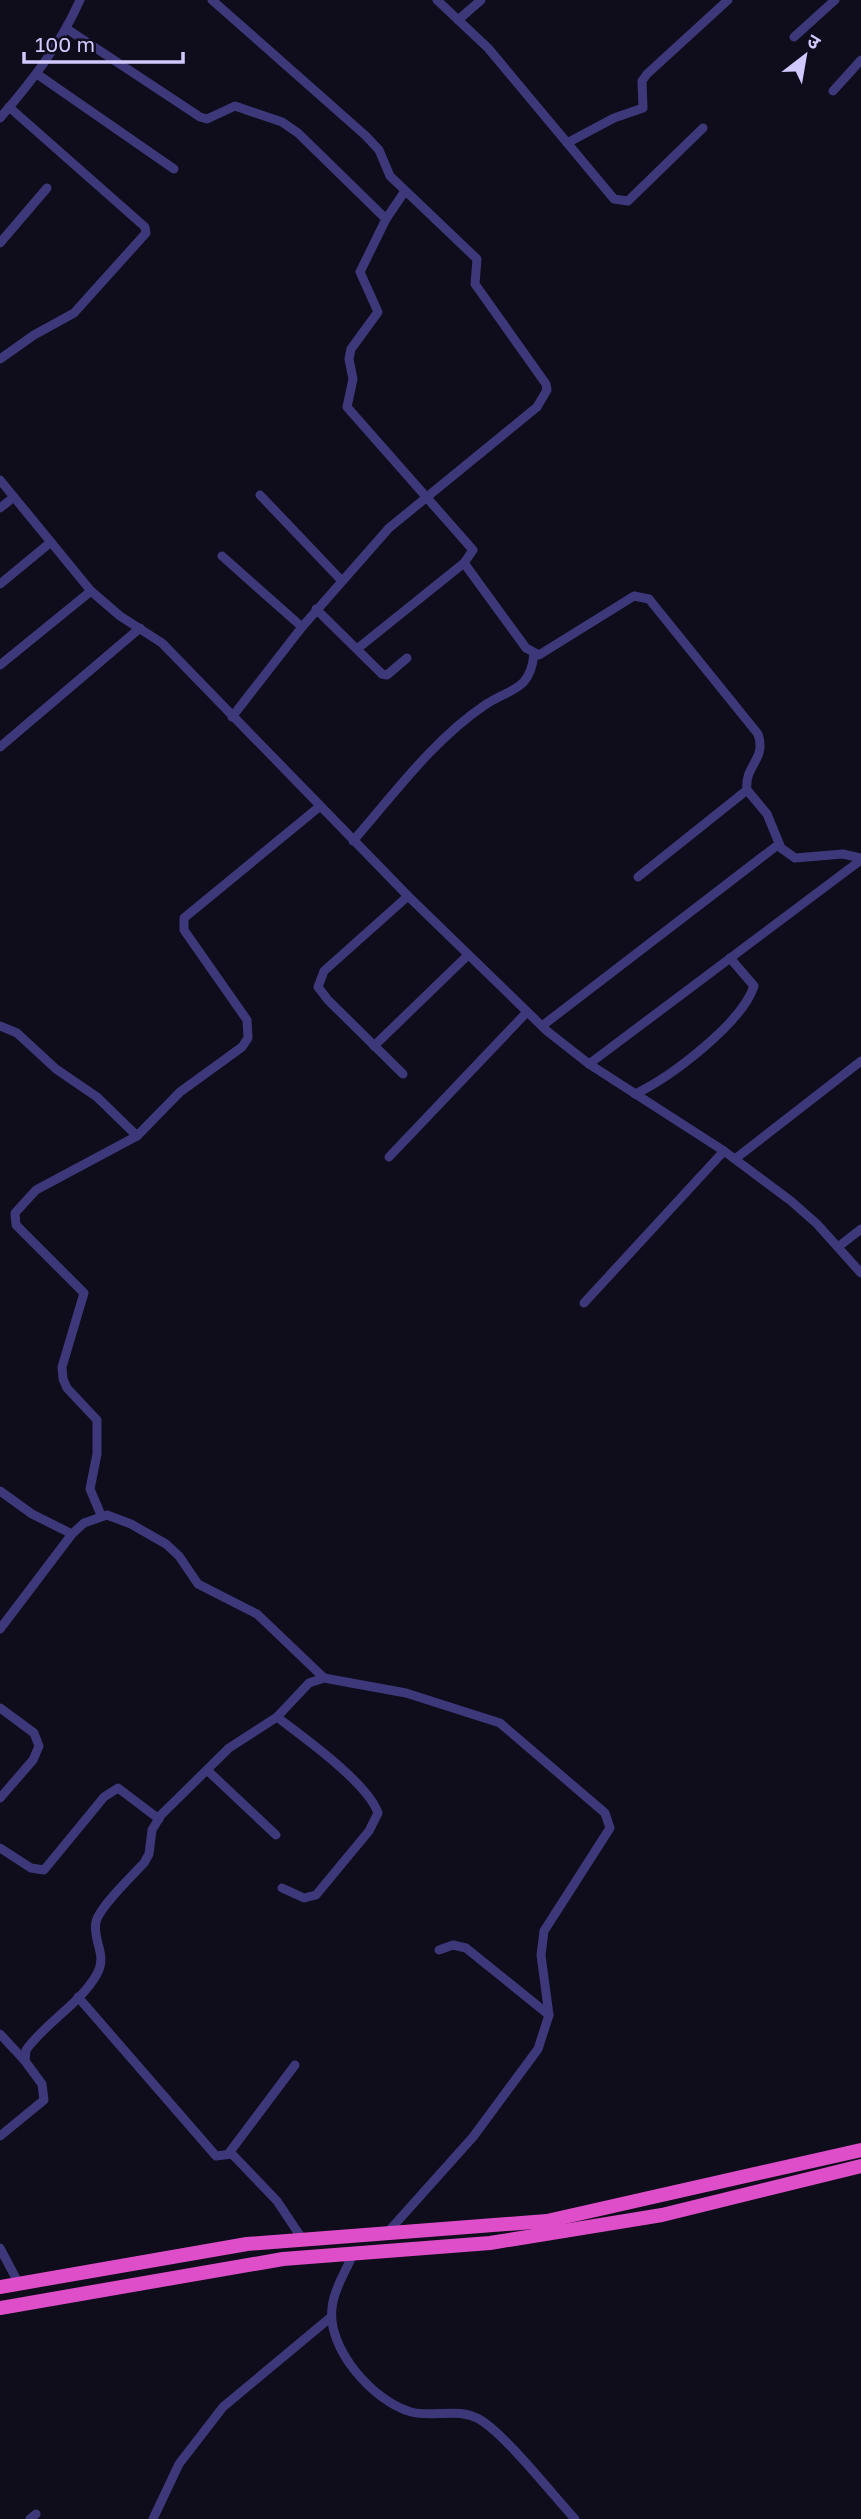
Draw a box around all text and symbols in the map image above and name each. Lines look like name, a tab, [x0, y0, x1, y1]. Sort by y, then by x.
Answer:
scale bar	[24, 21, 184, 65]
north arrow	[770, 21, 840, 91]
text: उ	[803, 28, 825, 54]
text: 100 m	[35, 31, 95, 57]

